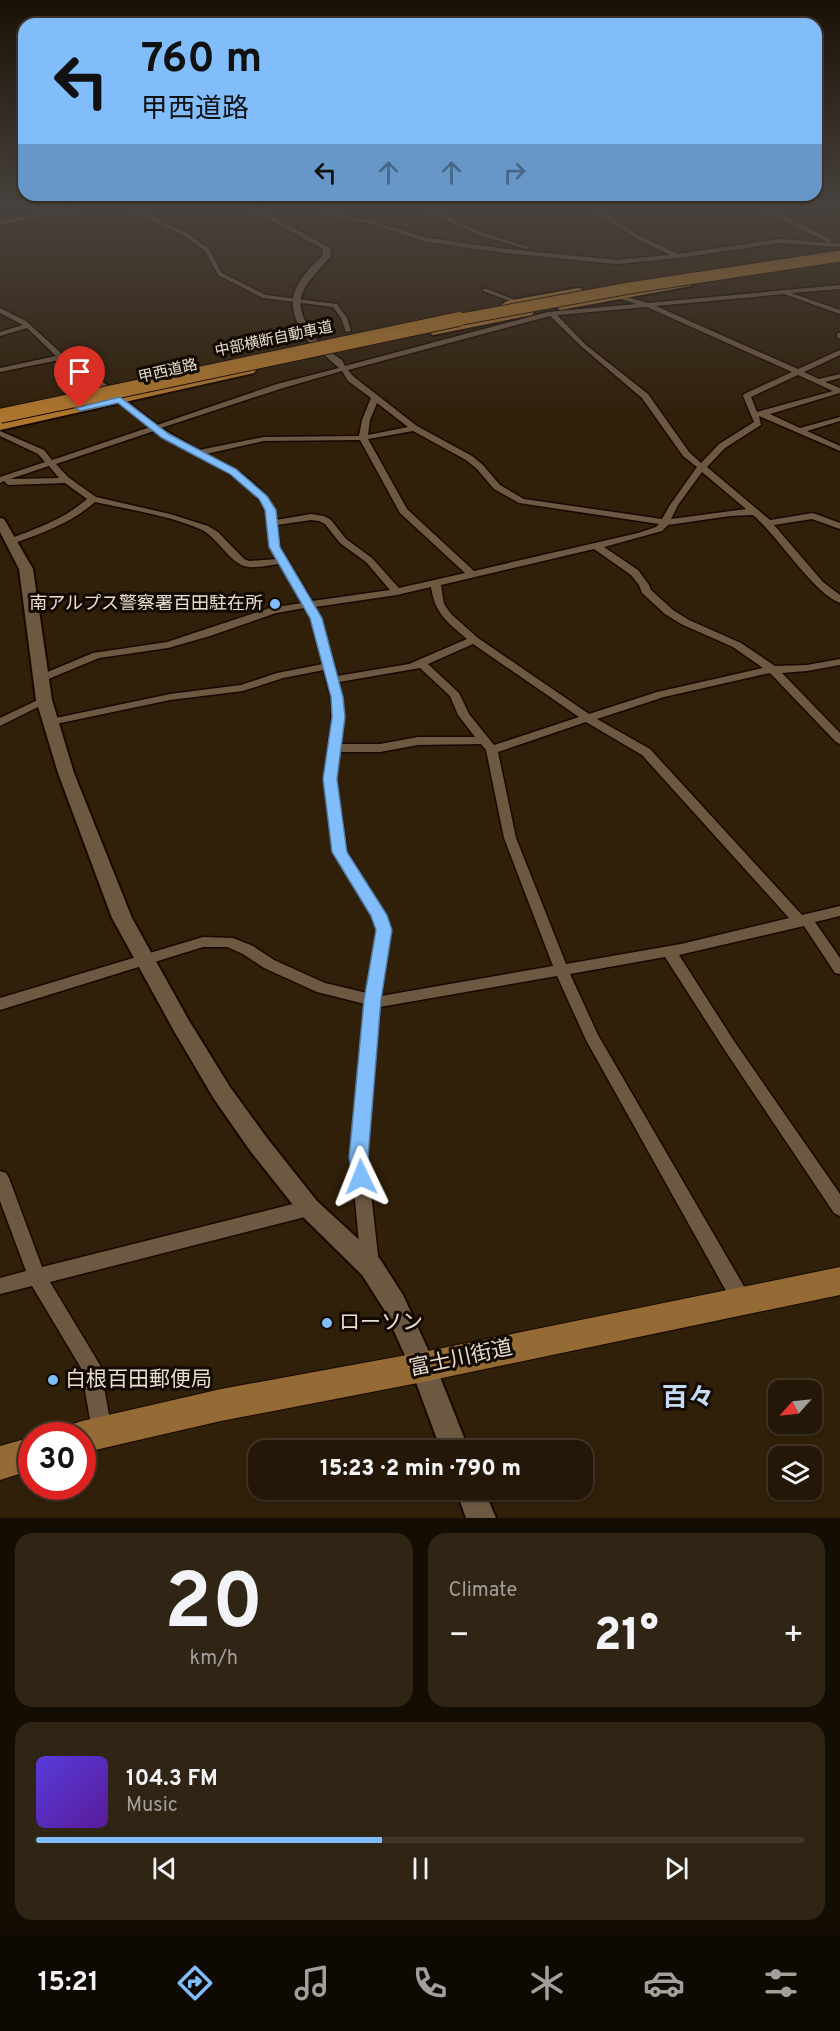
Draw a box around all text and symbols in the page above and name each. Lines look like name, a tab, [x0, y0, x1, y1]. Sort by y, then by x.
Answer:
text: 760 m	[141, 34, 262, 87]
icon: left	[42, 42, 120, 120]
text: 甲西道路	[141, 93, 249, 127]
icon: left	[309, 156, 342, 189]
icon: ahead	[372, 156, 405, 189]
icon: ahead	[435, 156, 468, 189]
icon: right	[498, 156, 531, 189]
street label: 中部横断自動車道	[213, 318, 335, 362]
pin	[54, 346, 105, 408]
icon: arrive	[63, 355, 96, 388]
street label: 甲西道路	[137, 356, 199, 388]
place label: 南アルプス警察署百田駐在所	[29, 593, 263, 616]
marker: 南アルプス警察署百田駐在所	[268, 597, 282, 611]
position arrow	[329, 1145, 393, 1209]
place label: ローソン	[339, 1310, 423, 1337]
marker: ローソン	[320, 1316, 334, 1330]
street label: 富士川街道	[407, 1335, 515, 1383]
place label: 白根百田郵便局	[65, 1367, 212, 1394]
marker: 白根百田郵便局	[46, 1373, 60, 1387]
north arrow	[768, 1380, 822, 1434]
map controls	[768, 1380, 822, 1500]
district label: 百々	[662, 1383, 714, 1416]
speed limit sign: 30	[18, 1422, 96, 1500]
button: layers	[768, 1446, 822, 1500]
text: 15:23 · 2 min · 790 m	[320, 1456, 521, 1483]
text: 20	[164, 1557, 263, 1656]
text: Climate	[449, 1578, 517, 1604]
text: 21°	[594, 1609, 659, 1666]
text: −	[449, 1616, 470, 1658]
text: +	[783, 1616, 804, 1658]
text: km/h	[189, 1646, 238, 1672]
text: 104.3 FM	[126, 1766, 218, 1793]
text: Music	[126, 1793, 178, 1819]
icon: previous	[148, 1852, 181, 1885]
icon: pause	[404, 1852, 437, 1885]
icon: next	[660, 1852, 693, 1885]
icon: directions	[174, 1962, 216, 2004]
icon: music	[291, 1962, 333, 2004]
icon: phone	[409, 1962, 451, 2004]
icon: climate	[526, 1962, 568, 2004]
icon: car	[643, 1962, 685, 2004]
icon: filters	[760, 1962, 802, 2004]
text: 15:21	[38, 1966, 99, 2000]

